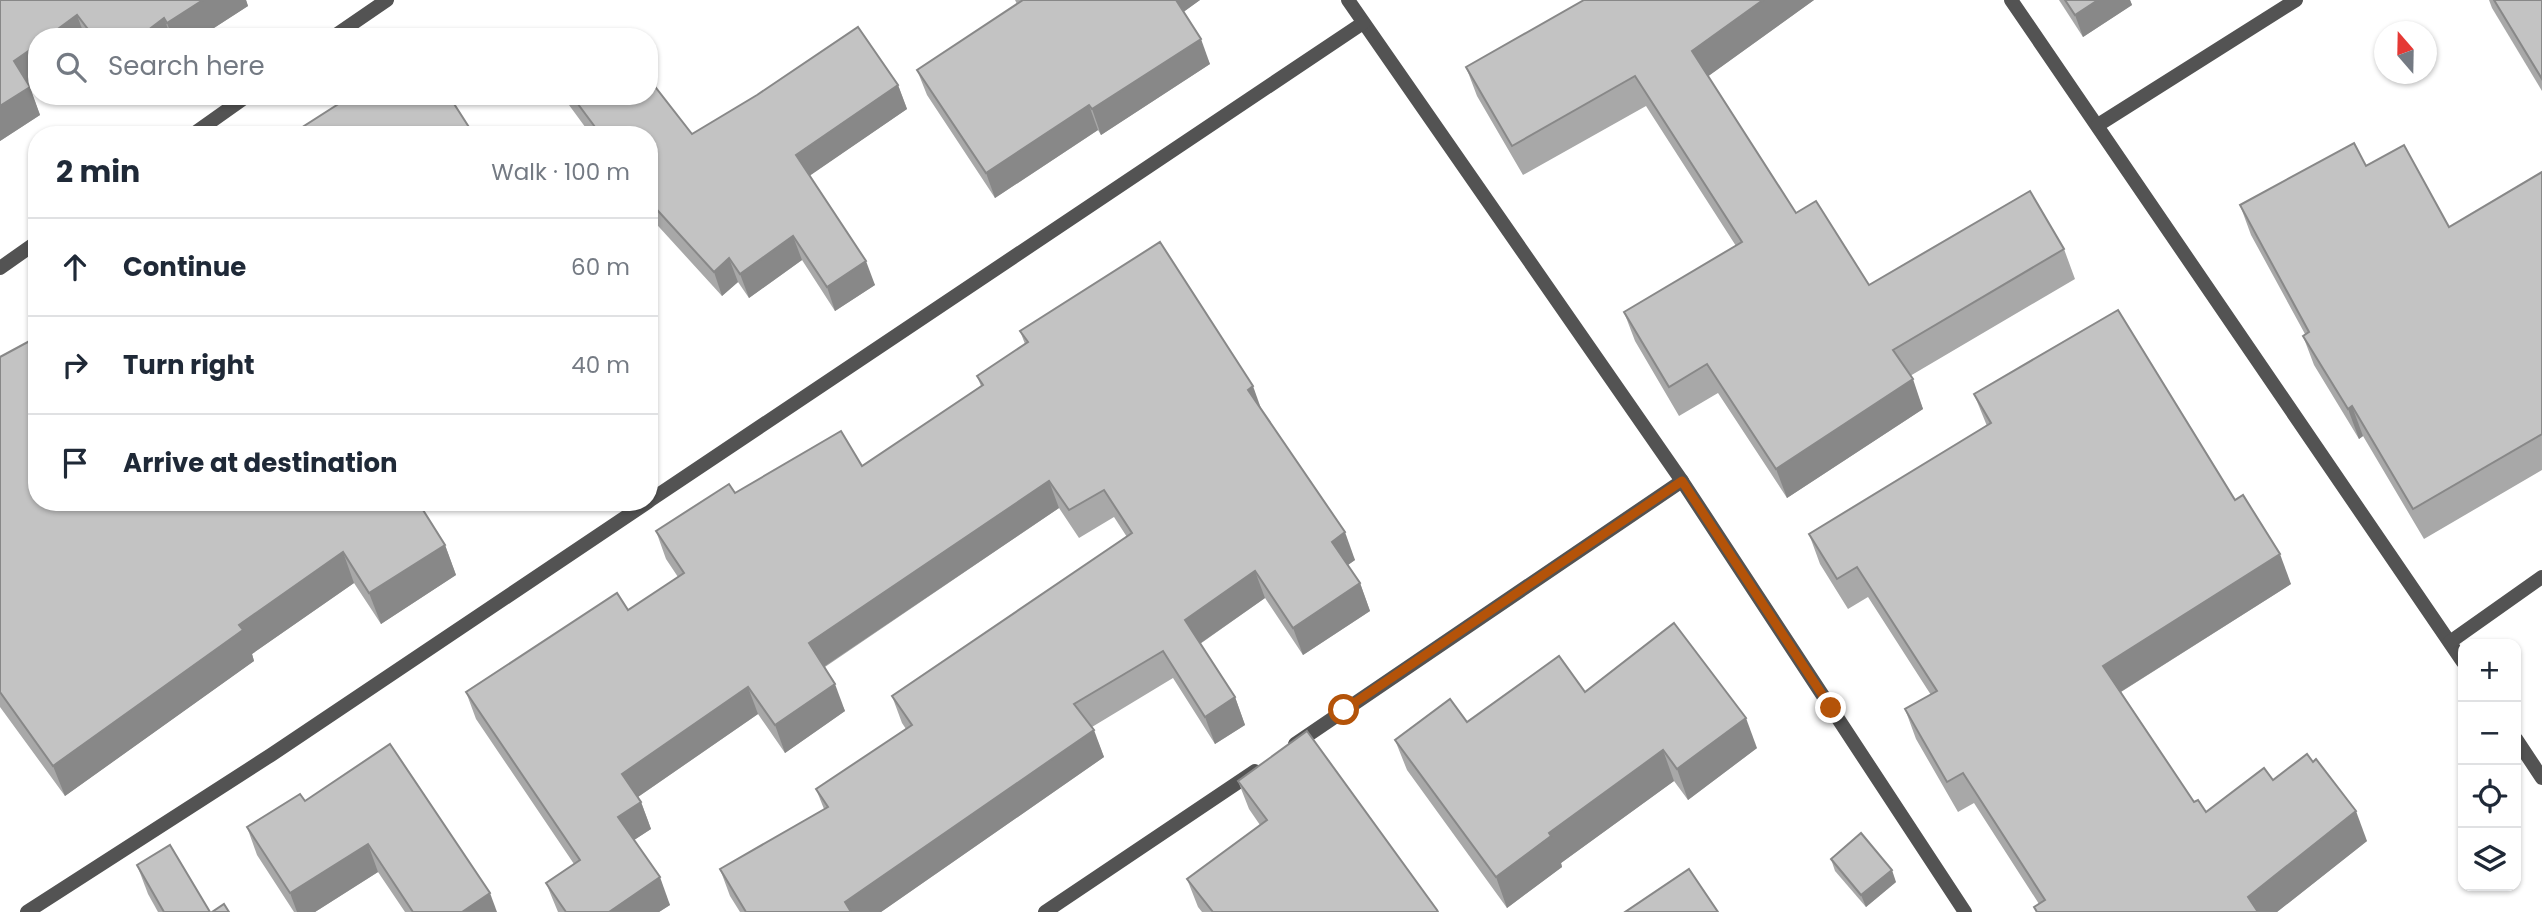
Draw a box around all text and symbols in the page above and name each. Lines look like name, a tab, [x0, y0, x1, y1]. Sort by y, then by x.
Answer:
north arrow	[2374, 21, 2437, 84]
search box	[28, 28, 658, 105]
icon: search	[52, 48, 90, 86]
text: Search here	[108, 48, 265, 84]
text: 2 min	[56, 150, 140, 193]
text: Walk · 100 m	[491, 156, 630, 188]
icon: ahead	[56, 248, 94, 286]
text: Continue	[123, 249, 246, 285]
text: 60 m	[571, 251, 630, 283]
icon: right	[56, 346, 94, 384]
text: Turn right	[123, 347, 255, 383]
text: 40 m	[571, 349, 630, 381]
icon: arrive	[56, 444, 94, 482]
text: Arrive at destination	[123, 445, 398, 481]
map controls	[2458, 639, 2521, 891]
button: +	[2458, 639, 2521, 702]
route end	[1815, 692, 1846, 723]
route start	[1328, 694, 1359, 725]
button: −	[2458, 702, 2521, 765]
button: locate	[2458, 765, 2521, 828]
button: layers	[2458, 828, 2521, 891]

